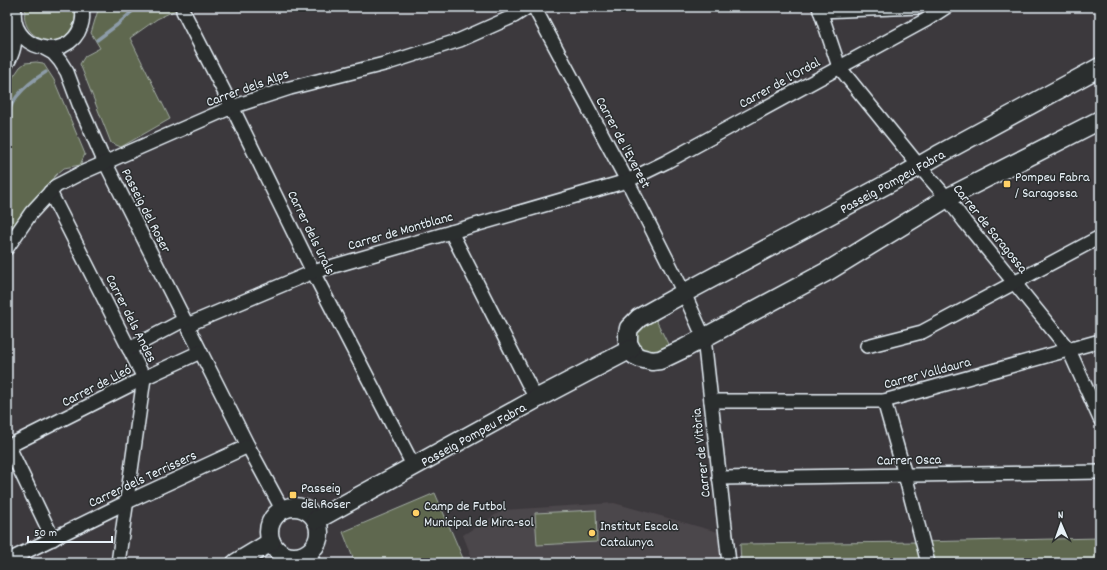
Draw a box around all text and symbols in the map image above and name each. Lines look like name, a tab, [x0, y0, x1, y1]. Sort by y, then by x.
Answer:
street label: Carrer de l'Ordal	[736, 53, 825, 114]
street label: Carrer dels Alps	[203, 65, 292, 113]
street label: Carrer de l'Everest	[590, 94, 655, 192]
street label: Passeig Pompeu Fabra	[837, 145, 950, 220]
street label: Passeig del Roser	[115, 165, 175, 257]
place label: Pompeu Fabra / Saragossa	[1015, 168, 1090, 204]
marker: Pompeu Fabra / Saragossa	[1002, 179, 1012, 189]
street label: Carrer de Saragossa	[947, 180, 1032, 278]
street label: Carrer dels Urals	[281, 187, 339, 278]
street label: Carrer de Montblanc	[346, 207, 456, 256]
street label: Carrer dels Andes	[99, 271, 161, 366]
street label: Carrer Valldaura	[882, 353, 974, 395]
street label: Carrer de Lleó	[59, 361, 135, 413]
street label: Passeig Pompeu Fabra	[418, 398, 531, 473]
street label: Carrer de Vitòria	[687, 407, 717, 498]
street label: Carrer dels Terrissers	[85, 446, 200, 514]
street label: Carrer Osca	[877, 450, 942, 472]
place label: Passeig del Roser	[301, 479, 351, 515]
marker: Passeig del Roser	[288, 490, 298, 500]
place label: Camp de Futbol Municipal de Mira-sol	[424, 497, 534, 533]
north arrow	[1041, 504, 1081, 544]
marker: Camp de Futbol Municipal de Mira-sol	[411, 508, 421, 518]
text: N	[1058, 508, 1064, 524]
place label: Institut Escola Catalunya	[600, 517, 678, 553]
scale bar	[28, 518, 112, 544]
text: 50 m	[34, 525, 57, 542]
marker: Institut Escola Catalunya	[587, 528, 597, 538]

